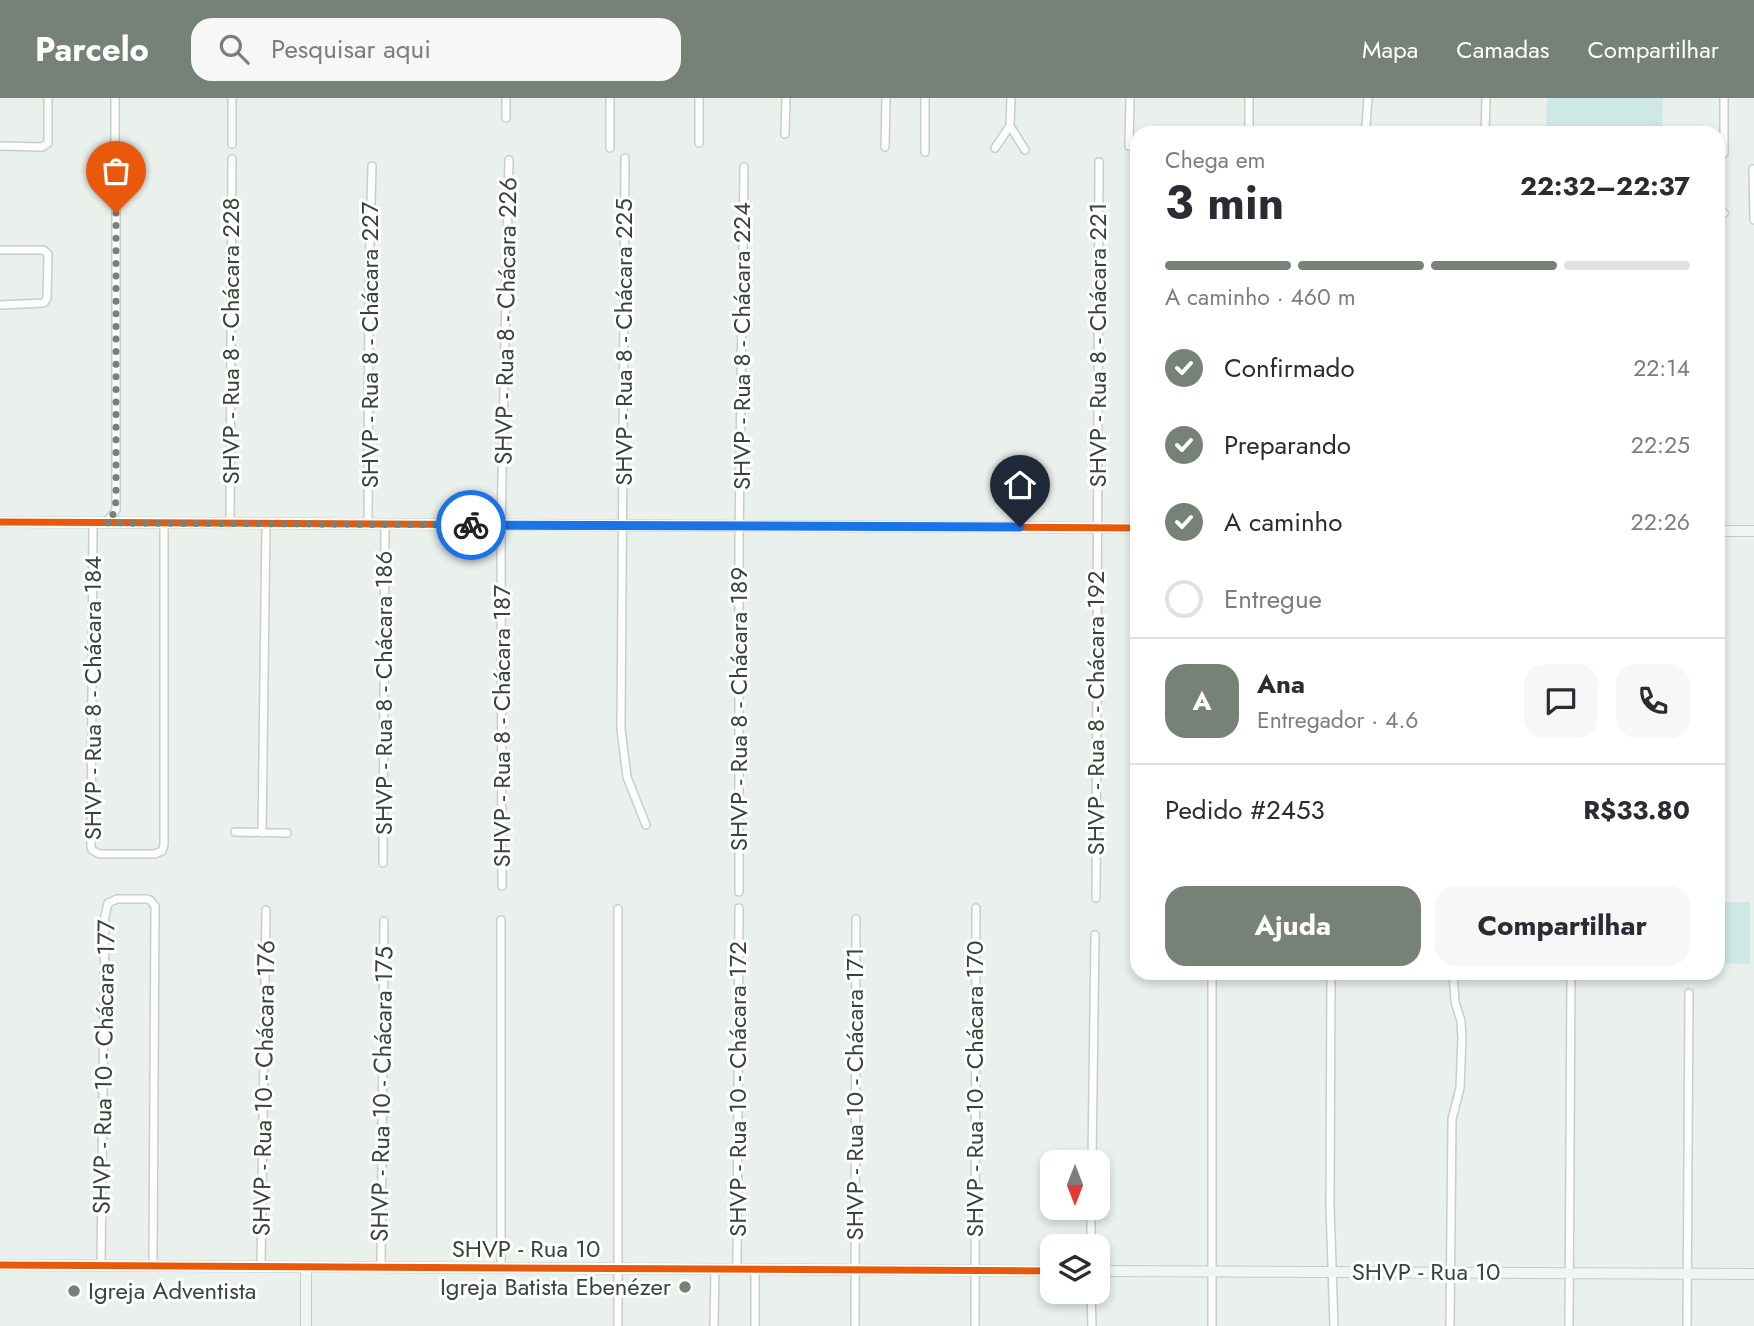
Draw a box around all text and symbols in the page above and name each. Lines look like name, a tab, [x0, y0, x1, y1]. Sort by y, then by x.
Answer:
search box	[191, 18, 681, 81]
text: Parcelo	[35, 26, 149, 73]
icon: search	[215, 30, 253, 68]
text: Pesquisar aqui	[271, 30, 431, 68]
text: Mapa	[1362, 32, 1418, 67]
text: Camadas	[1456, 32, 1549, 67]
text: Compartilhar	[1587, 32, 1719, 67]
pin	[86, 141, 146, 213]
text: Chega em	[1165, 143, 1266, 177]
icon: bag	[97, 152, 135, 190]
text: 22:32–22:37	[1520, 167, 1690, 205]
text: 3 min	[1165, 170, 1284, 236]
street label: SHVP - Rua 8 - Chácara 226	[485, 177, 526, 465]
street label: SHVP - Rua 8 - Chácara 228	[213, 197, 248, 485]
street label: SHVP - Rua 8 - Chácara 225	[606, 198, 641, 486]
street label: SHVP - Rua 8 - Chácara 227	[352, 201, 387, 488]
street label: SHVP - Rua 8 - Chácara 224	[724, 202, 759, 490]
street label: SHVP - Rua 8 - Chácara 221	[1080, 203, 1115, 487]
text: A caminho · 460 m	[1165, 280, 1356, 314]
icon: check	[1165, 349, 1203, 387]
text: Confirmado	[1224, 349, 1355, 387]
text: 22:14	[1633, 351, 1690, 385]
icon: check	[1165, 426, 1203, 464]
text: Preparando	[1224, 426, 1351, 464]
text: 22:25	[1631, 428, 1690, 462]
pin	[990, 455, 1050, 527]
icon: home	[1001, 466, 1039, 504]
courier	[436, 490, 506, 560]
icon: check	[1165, 503, 1203, 541]
text: A caminho	[1224, 503, 1342, 541]
text: 22:26	[1631, 505, 1690, 539]
icon: bike	[452, 506, 490, 544]
street label: SHVP - Rua 8 - Chácara 186	[366, 551, 401, 835]
street label: SHVP - Rua 8 - Chácara 184	[75, 556, 110, 840]
street label: SHVP - Rua 8 - Chácara 189	[721, 567, 756, 851]
street label: SHVP - Rua 8 - Chácara 192	[1078, 570, 1113, 856]
text: Entregue	[1224, 580, 1322, 618]
street label: SHVP - Rua 8 - Chácara 187	[484, 584, 519, 867]
button: chat	[1524, 664, 1598, 738]
button: phone	[1616, 664, 1690, 738]
text: Ana	[1257, 665, 1305, 703]
text: A	[1192, 682, 1212, 720]
text: Entregador · 4.6	[1257, 703, 1419, 737]
text: Pedido #2453	[1165, 791, 1325, 829]
text: R$33.80	[1583, 791, 1690, 829]
button: Ajuda	[1165, 886, 1421, 966]
button: Compartilhar	[1435, 886, 1690, 966]
street label: SHVP - Rua 10 - Chácara 177	[83, 919, 124, 1215]
street label: SHVP - Rua 10 - Chácara 176	[243, 940, 284, 1236]
street label: SHVP - Rua 10 - Chácara 172	[720, 941, 755, 1237]
street label: SHVP - Rua 10 - Chácara 170	[957, 941, 992, 1237]
street label: SHVP - Rua 10 - Chácara 175	[361, 946, 402, 1242]
street label: SHVP - Rua 10 - Chácara 171	[837, 947, 872, 1241]
north arrow	[1040, 1150, 1110, 1220]
map controls	[1040, 1150, 1110, 1304]
street label: SHVP - Rua 10	[452, 1231, 600, 1266]
button: layers	[1040, 1234, 1110, 1304]
street label: SHVP - Rua 10	[1352, 1254, 1500, 1289]
place label: Igreja Batista Ebenézer	[440, 1269, 672, 1304]
place label: Igreja Adventista	[88, 1273, 256, 1308]
marker: Igreja Batista Ebenézer	[677, 1279, 693, 1295]
marker: Igreja Adventista	[66, 1283, 82, 1299]

